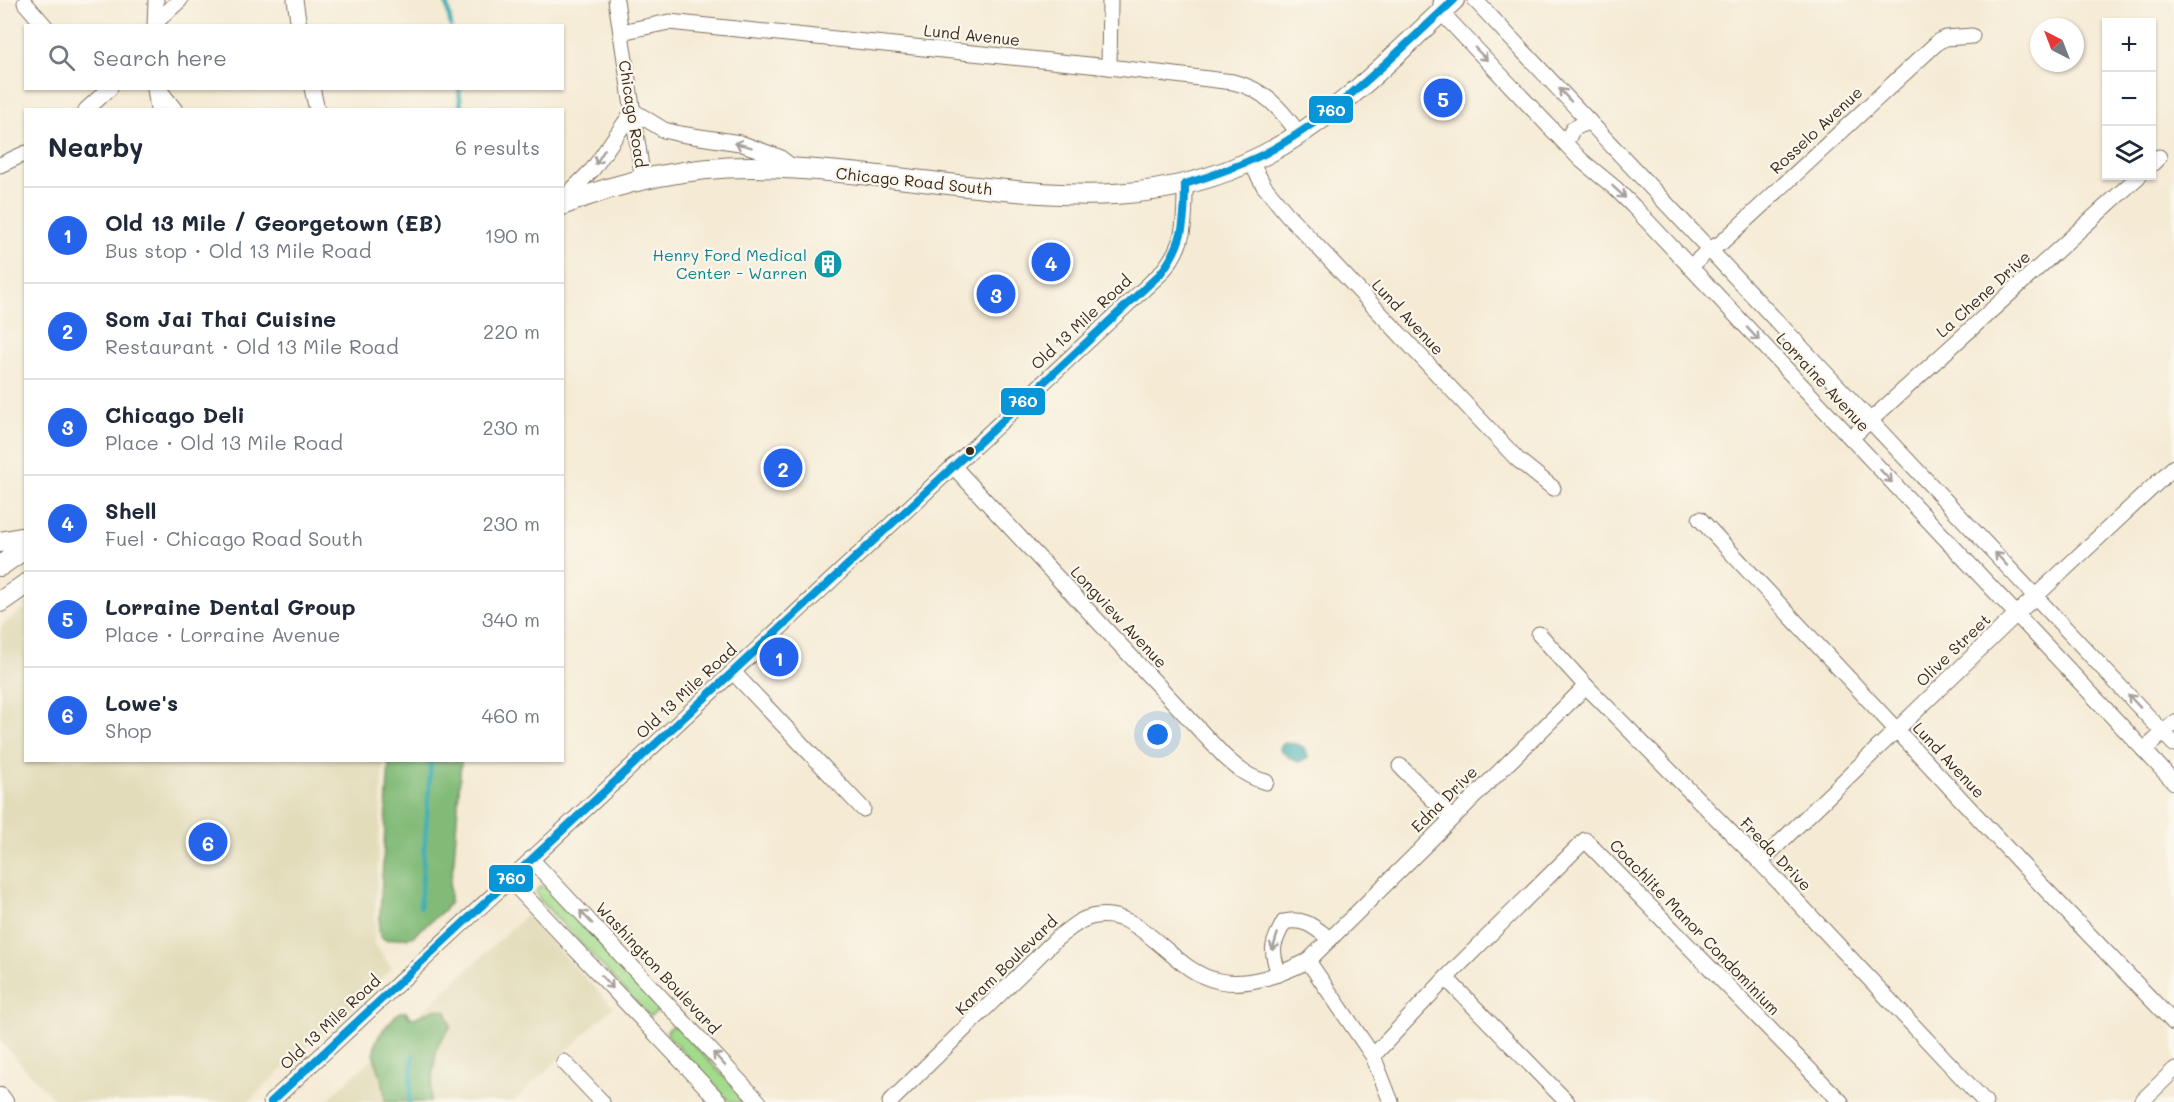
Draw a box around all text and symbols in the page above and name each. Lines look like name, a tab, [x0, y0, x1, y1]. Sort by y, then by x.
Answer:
north arrow	[2030, 18, 2084, 72]
map controls	[2102, 18, 2156, 180]
button: +	[2102, 18, 2156, 72]
street label: Lund Avenue	[923, 19, 1021, 50]
search box	[24, 24, 564, 90]
icon: search	[45, 41, 78, 74]
text: Search here	[93, 43, 227, 72]
one-way arrow	[1474, 47, 1488, 62]
street label: Chicago Road	[615, 59, 652, 169]
button: −	[2102, 72, 2156, 126]
pin: 5	[1424, 76, 1462, 120]
street label: Rosselo Avenue	[1765, 81, 1866, 178]
one-way arrow	[1558, 88, 1572, 103]
line badge: 760	[1308, 95, 1354, 124]
text: 760	[1317, 99, 1345, 120]
button: layers	[2102, 126, 2156, 180]
text: Nearby	[48, 130, 143, 164]
text: 6 results	[455, 134, 540, 160]
one-way arrow	[734, 138, 753, 150]
one-way arrow	[594, 148, 606, 165]
street label: Chicago Road South	[835, 162, 993, 199]
one-way arrow	[1611, 185, 1626, 199]
text: Old 13 Mile / Georgetown (EB)	[105, 208, 442, 237]
text: 1	[63, 222, 72, 248]
text: 190 m	[485, 222, 540, 248]
text: Bus stop · Old 13 Mile Road	[105, 237, 371, 263]
pin: 4	[1032, 240, 1070, 284]
place label: Henry Ford Medical Center - Warren	[653, 244, 807, 283]
street label: La Chene Drive	[1931, 246, 2034, 342]
building icon: Henry Ford Medical Center - Warren	[812, 248, 844, 280]
street label: Old 13 Mile Road	[1026, 270, 1135, 374]
pin: 3	[976, 272, 1016, 316]
street label: Lund Avenue	[1368, 274, 1449, 359]
text: Som Jai Thai Cuisine	[105, 304, 336, 333]
text: 2	[62, 318, 73, 344]
text: 220 m	[483, 318, 540, 344]
one-way arrow	[1746, 326, 1760, 341]
street label: Lorraine Avenue	[1772, 328, 1875, 436]
text: Restaurant · Old 13 Mile Road	[105, 333, 399, 359]
line badge: 760	[1000, 387, 1046, 416]
text: 760	[1009, 390, 1037, 411]
text: Chicago Deli	[105, 400, 245, 429]
text: 3	[62, 414, 74, 440]
text: 230 m	[482, 414, 540, 440]
text: Place · Old 13 Mile Road	[105, 429, 343, 455]
unlabelled marker	[964, 445, 976, 457]
pin: 2	[764, 446, 802, 490]
one-way arrow	[1879, 468, 1894, 483]
text: Shell	[105, 496, 157, 525]
text: 4	[61, 510, 74, 536]
text: 230 m	[482, 510, 540, 536]
text: Fuel · Chicago Road South	[105, 525, 362, 551]
one-way arrow	[1993, 551, 2008, 566]
street label: Longview Avenue	[1067, 561, 1172, 672]
text: Lorraine Dental Group	[105, 592, 356, 621]
text: 5	[62, 606, 73, 632]
text: 340 m	[482, 606, 540, 632]
street label: Olive Street	[1911, 609, 1994, 691]
text: Place · Lorraine Avenue	[105, 621, 340, 647]
pin: 1	[760, 634, 798, 680]
street label: Old 13 Mile Road	[631, 639, 740, 743]
text: Lowe's	[105, 688, 178, 717]
one-way arrow	[2127, 693, 2141, 708]
text: 6	[61, 702, 74, 728]
text: 460 m	[482, 702, 540, 728]
text: Shop	[105, 717, 152, 743]
street label: Lund Avenue	[1909, 717, 1990, 802]
your location	[1143, 720, 1172, 749]
street label: Edna Drive	[1406, 761, 1481, 836]
street label: Freda Drive	[1736, 812, 1817, 895]
pin: 6	[188, 820, 228, 864]
street label: Coachlite Manor Condominium	[1606, 834, 1785, 1019]
line badge: 760	[488, 864, 534, 893]
text: 760	[497, 867, 525, 888]
street label: Washington Boulevard	[592, 897, 725, 1038]
one-way arrow	[578, 910, 593, 925]
street label: Karam Boulevard	[950, 910, 1061, 1019]
one-way arrow	[1269, 933, 1280, 952]
street label: Old 13 Mile Road	[275, 970, 384, 1074]
one-way arrow	[600, 975, 614, 990]
one-way arrow	[712, 1052, 727, 1067]

